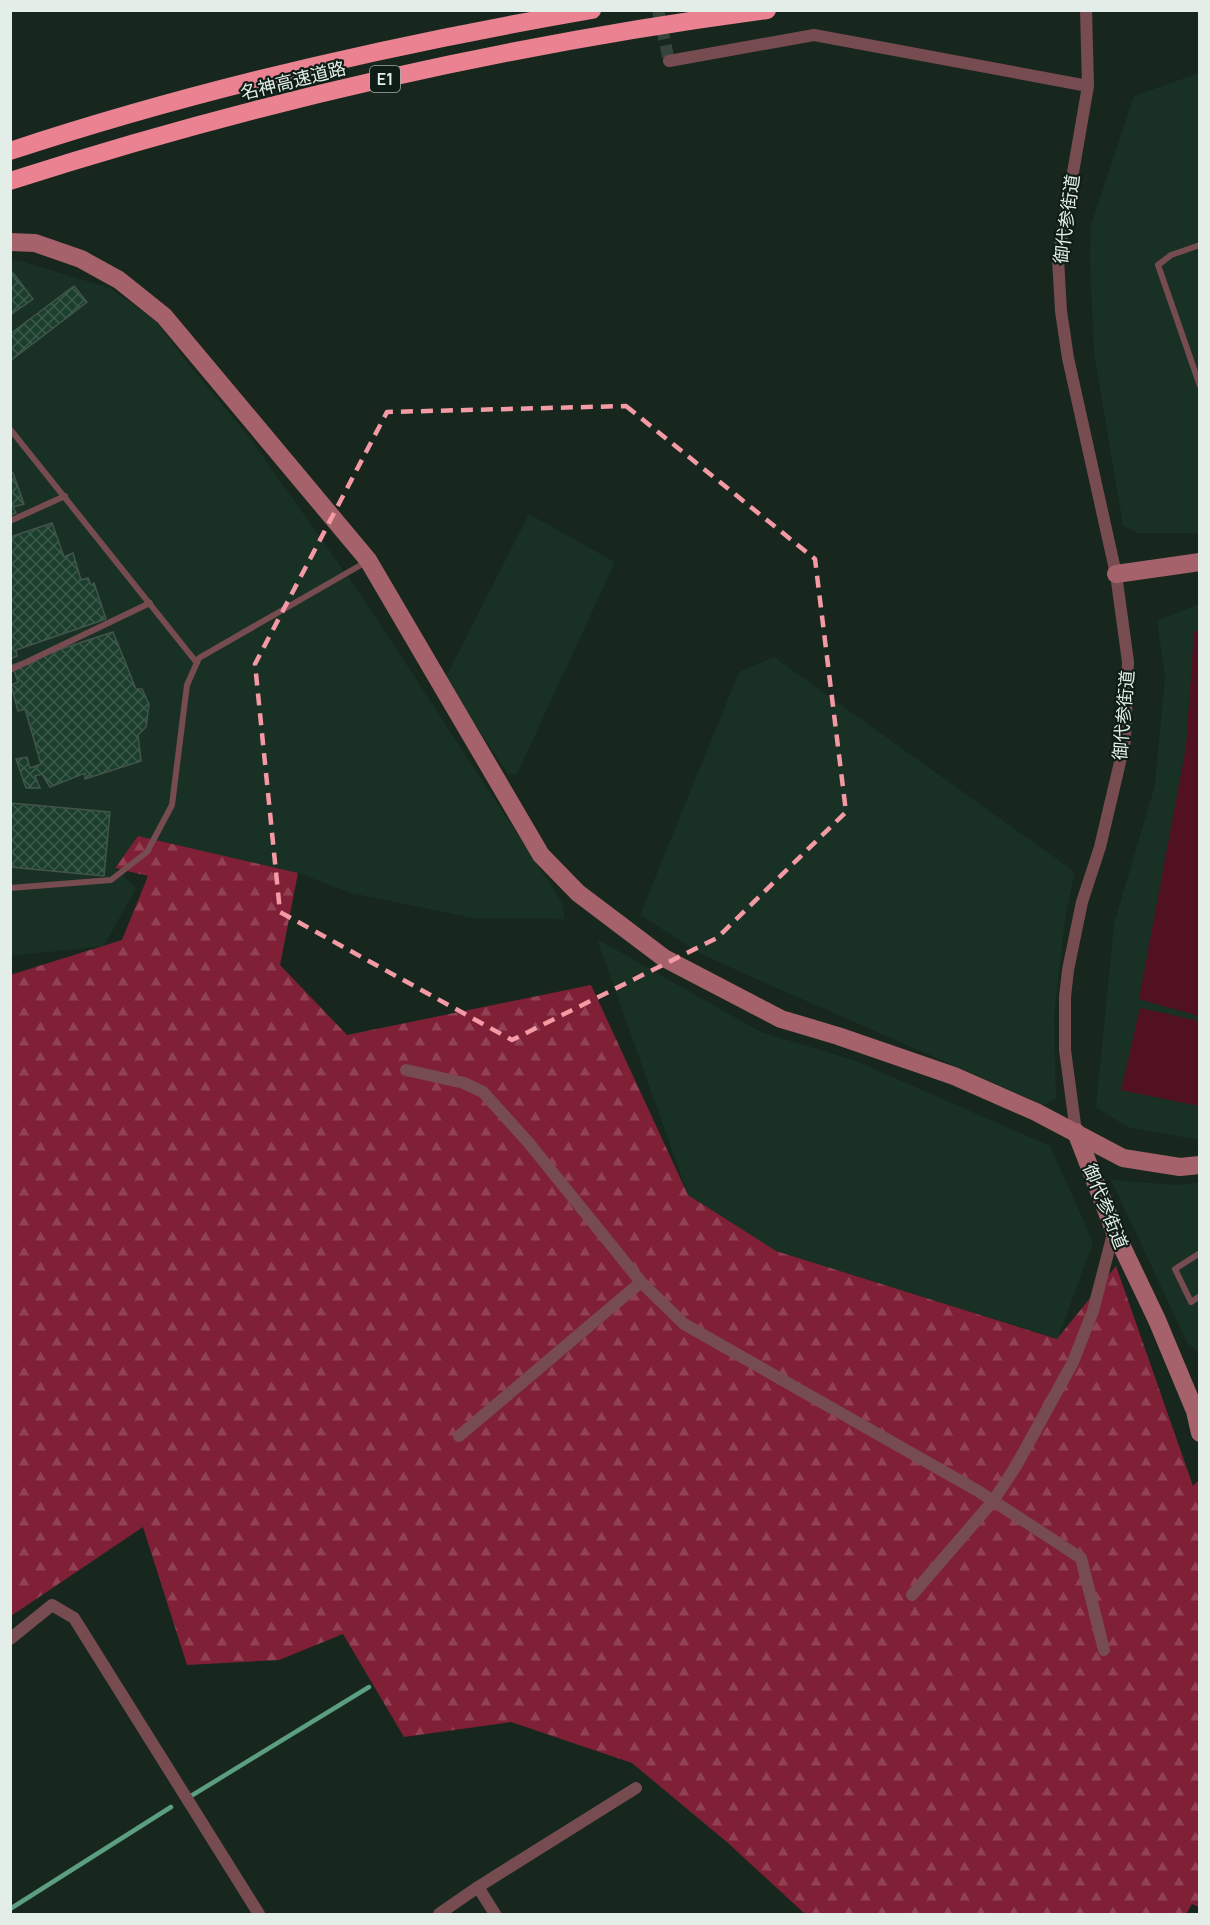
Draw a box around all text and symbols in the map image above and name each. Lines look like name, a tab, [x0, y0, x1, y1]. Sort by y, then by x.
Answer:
street label: 名神高速道路	[238, 55, 348, 105]
road number: E1	[370, 66, 400, 92]
street label: 御代参街道	[1048, 173, 1084, 265]
street label: 御代参街道	[1107, 669, 1139, 761]
street label: 御代参街道	[1078, 1160, 1134, 1252]

